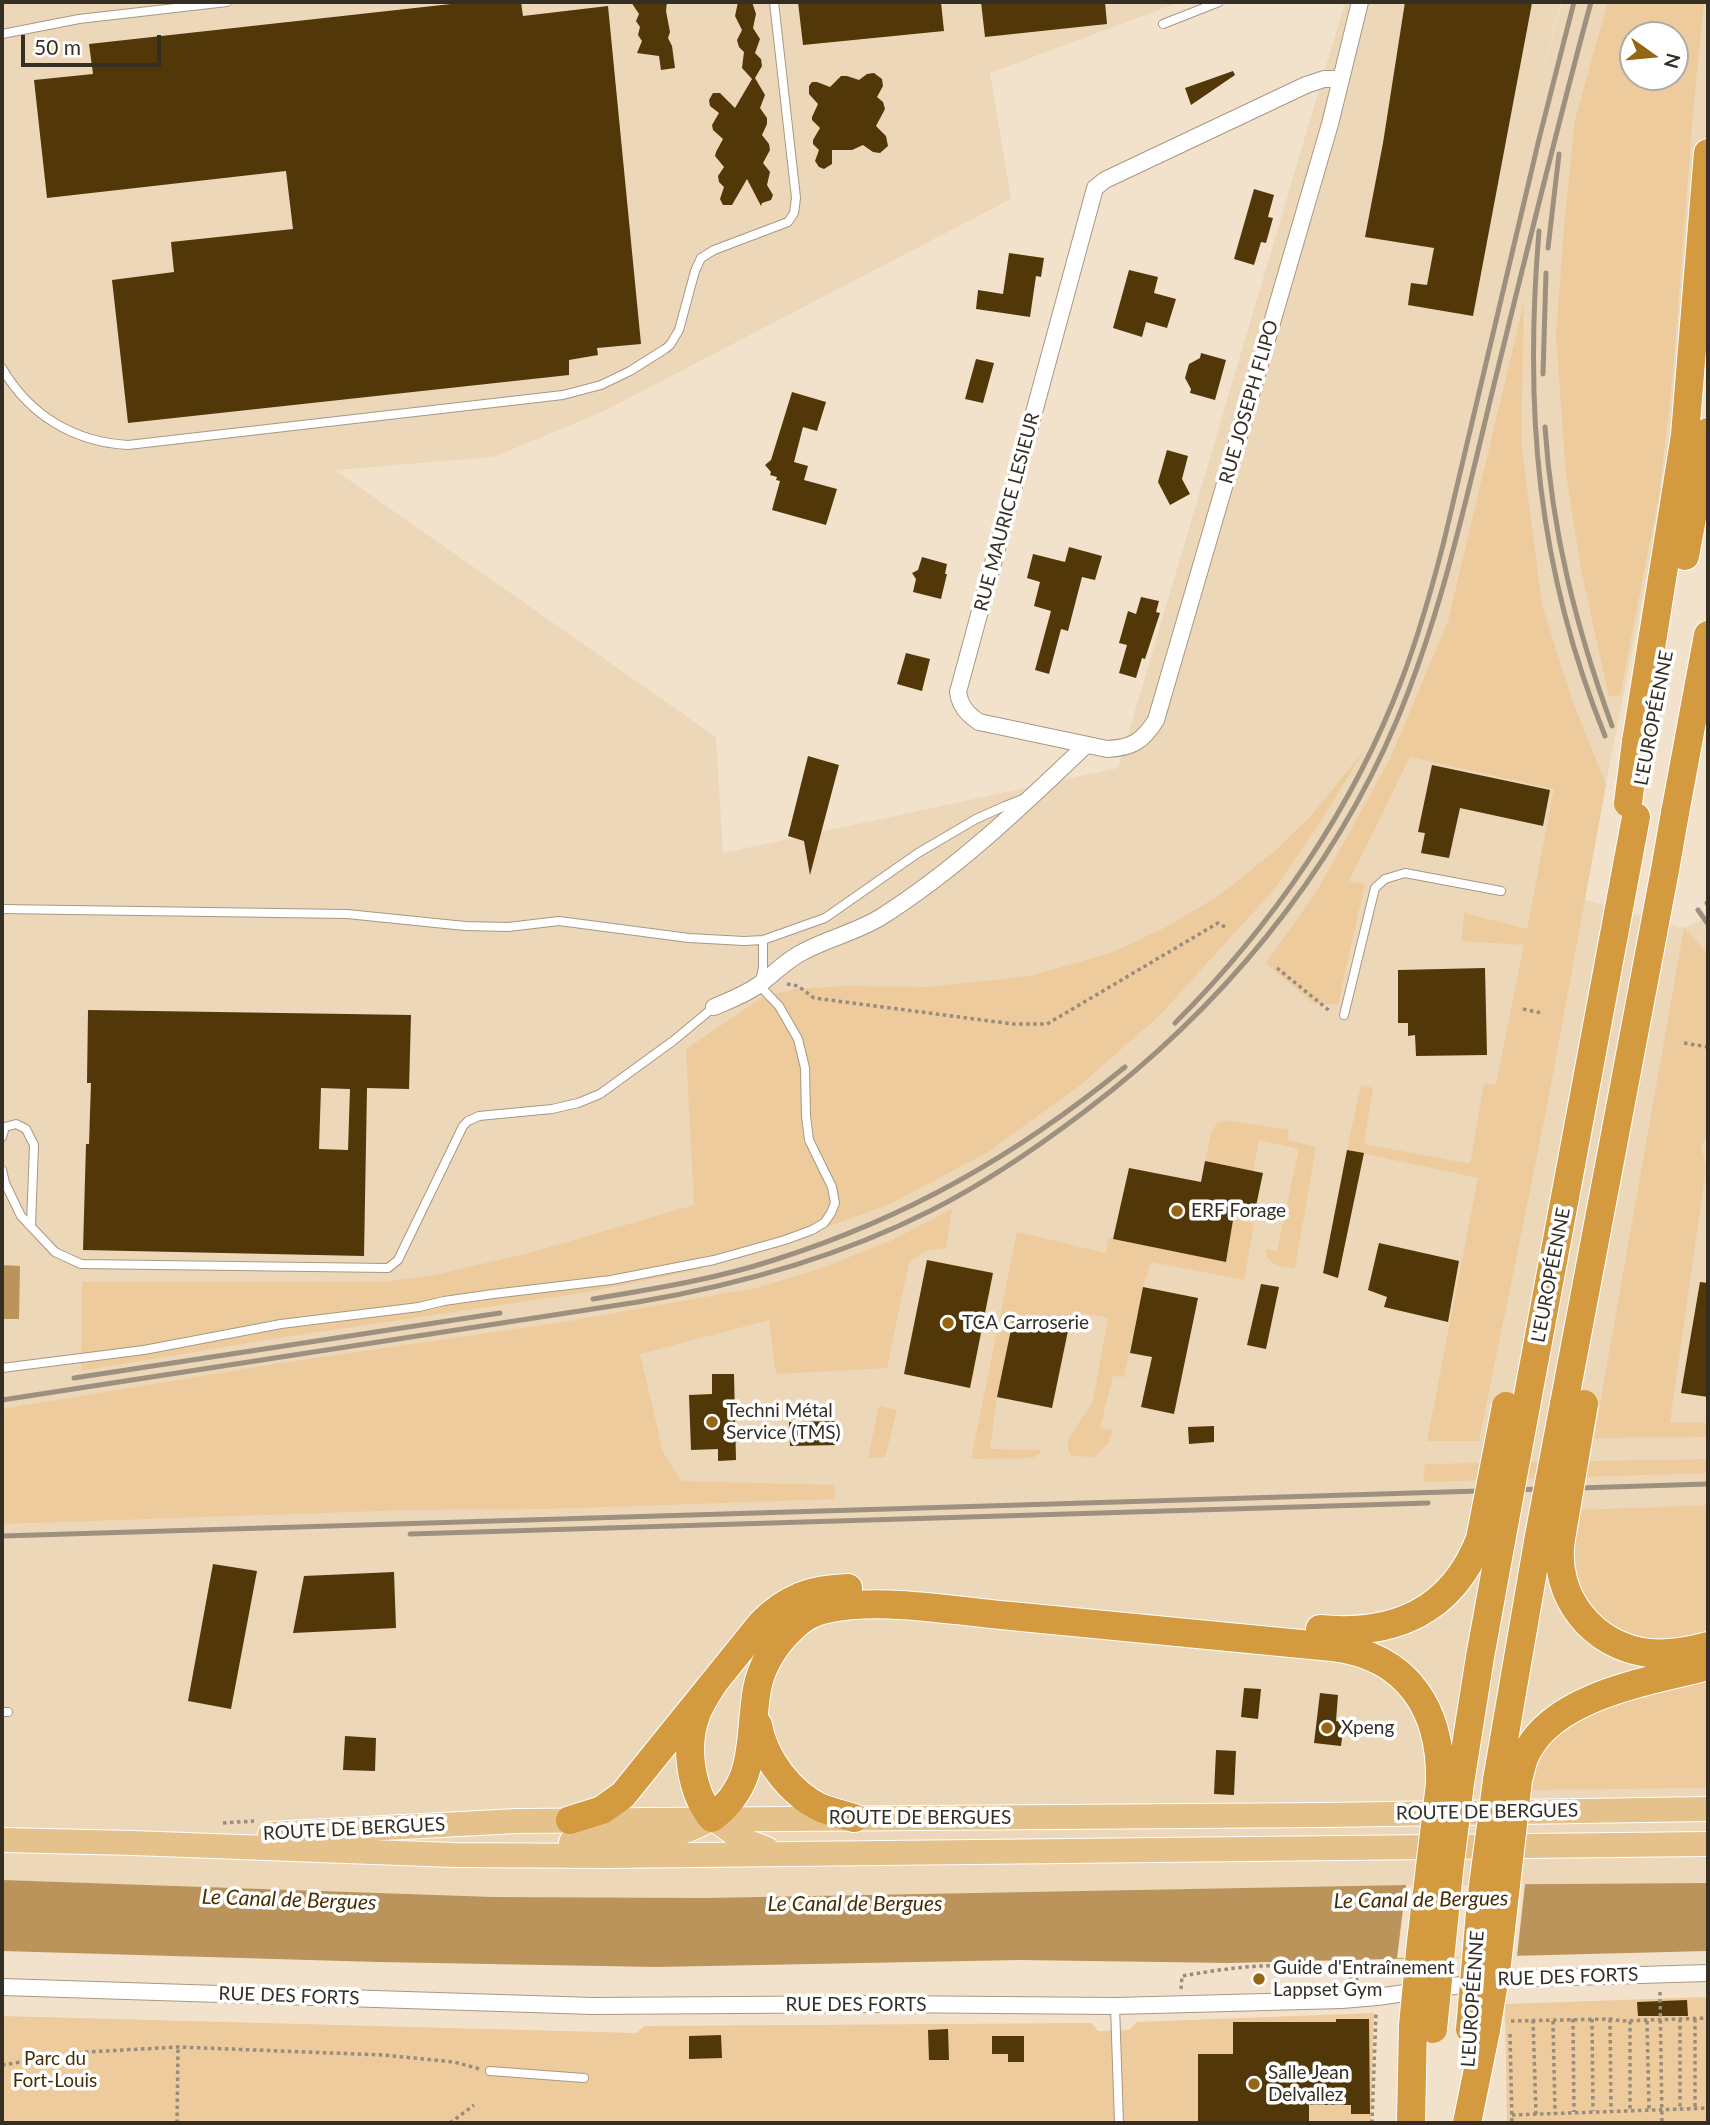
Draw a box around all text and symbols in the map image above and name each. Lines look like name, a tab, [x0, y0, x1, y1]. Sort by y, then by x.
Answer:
scale bar	[24, 21, 164, 65]
north arrow	[1619, 21, 1689, 91]
text: 50 m	[34, 34, 81, 59]
text: N	[1660, 51, 1686, 71]
street label: RUE JOSEPH FLIPO	[1215, 317, 1283, 487]
street label: RUE MAURICE LESIEUR	[969, 410, 1045, 614]
street label: L'EUROPÉENNE	[1630, 649, 1678, 787]
place label: ERF Forage	[1191, 1200, 1286, 1222]
marker: ERF Forage	[1169, 1203, 1185, 1219]
street label: L'EUROPÉENNE	[1527, 1206, 1575, 1344]
place label: TCA Carroserie	[962, 1312, 1089, 1334]
marker: TCA Carroserie	[940, 1315, 956, 1331]
place label: Techni Métal Service (TMS)	[726, 1400, 841, 1444]
marker: Techni Métal Service (TMS)	[704, 1414, 720, 1430]
place label: Xpeng	[1341, 1717, 1394, 1739]
marker: Xpeng	[1319, 1720, 1335, 1736]
street label: ROUTE DE BERGUES	[1396, 1799, 1578, 1825]
street label: ROUTE DE BERGUES	[829, 1807, 1011, 1829]
street label: ROUTE DE BERGUES	[262, 1813, 446, 1845]
water label: Le Canal de Bergues	[201, 1884, 377, 1916]
water label: Le Canal de Bergues	[1333, 1886, 1509, 1914]
water label: Le Canal de Bergues	[768, 1891, 942, 1917]
street label: L'EUROPÉENNE	[1457, 1930, 1489, 2068]
place label: Guide d'Entraînement Lappset Gym	[1273, 1957, 1454, 2001]
street label: RUE DES FORTS	[1497, 1963, 1639, 1991]
marker: Guide d'Entraînement Lappset Gym	[1251, 1971, 1267, 1987]
street label: RUE DES FORTS	[218, 1982, 360, 2010]
street label: RUE DES FORTS	[786, 1994, 926, 2016]
park label: Parc du Fort-Louis	[13, 2048, 97, 2092]
place label: Salle Jean Delvallez	[1268, 2062, 1349, 2106]
marker: Salle Jean Delvallez	[1246, 2076, 1262, 2092]

